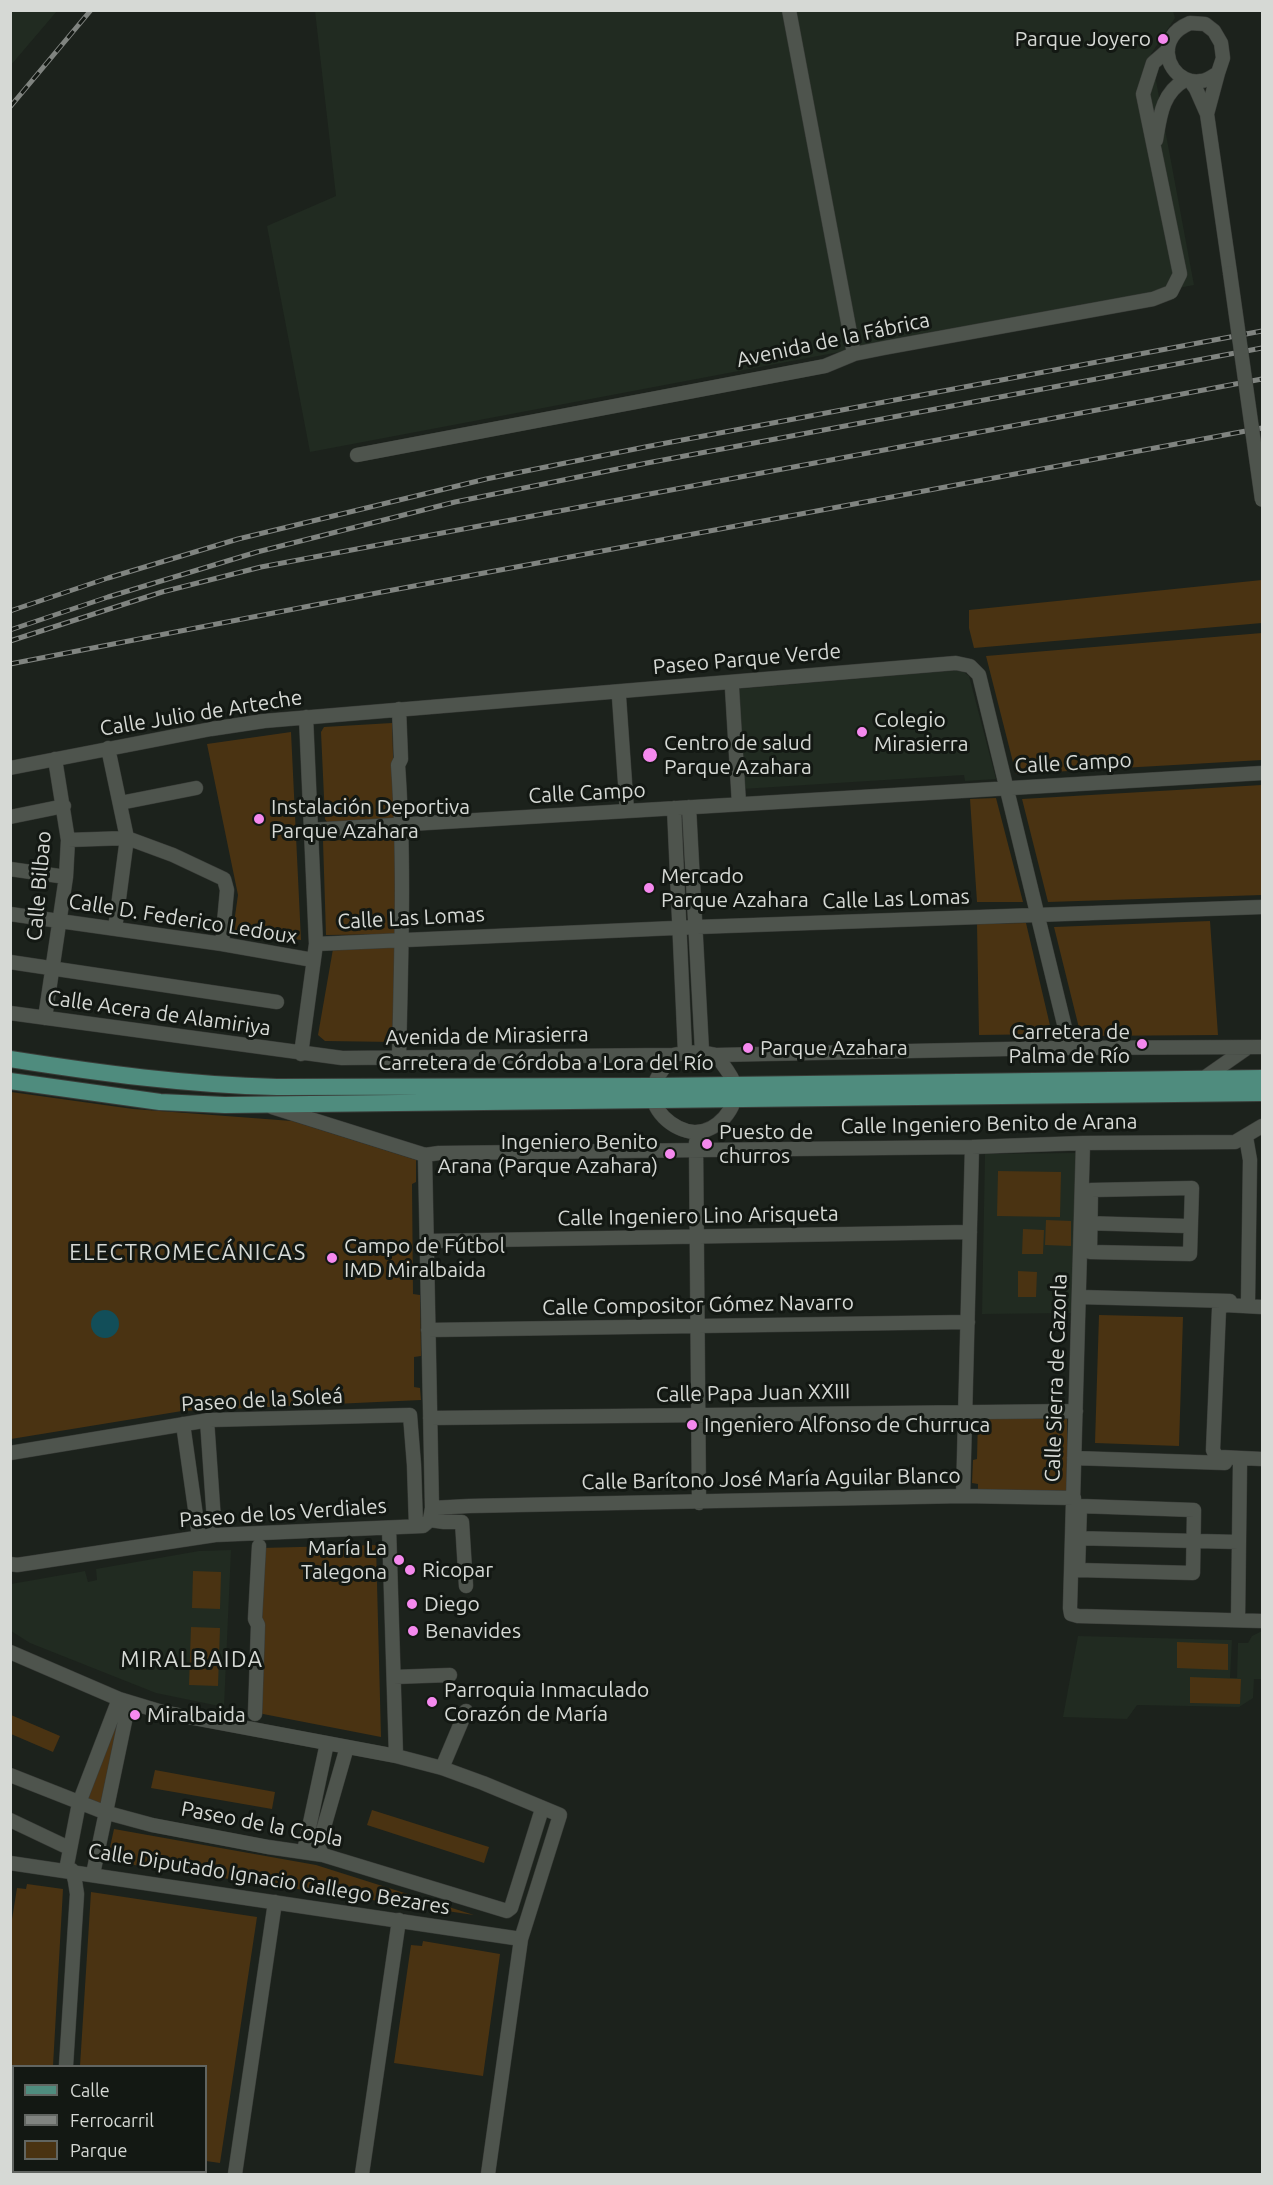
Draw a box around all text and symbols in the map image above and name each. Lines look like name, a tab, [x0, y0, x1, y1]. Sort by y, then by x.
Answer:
place label: Parque Joyero	[1015, 26, 1151, 52]
marker: Parque Joyero	[1156, 32, 1170, 46]
street label: Avenida de la Fábrica	[734, 307, 932, 373]
street label: Paseo Parque Verde	[652, 638, 842, 680]
street label: Calle Julio de Arteche	[98, 685, 304, 741]
place label: Colegio Mirasierra	[874, 707, 969, 757]
marker: Colegio Mirasierra	[855, 725, 869, 739]
place label: Centro de salud Parque Azahara	[664, 730, 812, 780]
marker: Centro de salud Parque Azahara	[641, 746, 659, 764]
street label: Calle Campo	[1014, 747, 1132, 779]
street label: Calle Campo	[528, 777, 646, 809]
place label: Instalación Deportiva Parque Azahara	[271, 794, 470, 844]
marker: Instalación Deportiva Parque Azahara	[252, 812, 266, 826]
street label: Calle Bilbao	[22, 830, 56, 942]
place label: Mercado Parque Azahara	[661, 863, 809, 913]
marker: Mercado Parque Azahara	[642, 881, 656, 895]
street label: Calle Las Lomas	[822, 884, 970, 914]
street label: Calle D. Federico Ledoux	[67, 888, 299, 950]
street label: Calle Las Lomas	[337, 902, 485, 934]
street label: Calle Acera de Alamiriya	[46, 985, 272, 1041]
place label: Carretera de Palma de Río	[1008, 1019, 1130, 1069]
street label: Avenida de Mirasierra	[385, 1022, 589, 1050]
place label: Parque Azahara	[760, 1035, 908, 1061]
marker: Carretera de Palma de Río	[1135, 1037, 1149, 1051]
marker: Parque Azahara	[741, 1041, 755, 1055]
street label: Carretera de Córdoba a Lora del Río	[378, 1050, 714, 1076]
street label: Calle Ingeniero Benito de Arana	[840, 1109, 1138, 1139]
place label: Puesto de churros	[719, 1119, 813, 1169]
place label: Ingeniero Benito Arana (Parque Azahara)	[437, 1129, 658, 1179]
marker: Puesto de churros	[700, 1137, 714, 1151]
marker: Ingeniero Benito Arana (Parque Azahara)	[663, 1147, 677, 1161]
street label: Calle Ingeniero Lino Arisqueta	[557, 1201, 839, 1231]
place label: Campo de Fútbol IMD Miralbaida	[344, 1233, 505, 1283]
district label: ELECTROMECÁNICAS	[69, 1240, 307, 1266]
marker: Campo de Fútbol IMD Miralbaida	[325, 1251, 339, 1265]
street label: Calle Sierra de Cazorla	[1040, 1273, 1072, 1483]
street label: Calle Compositor Gómez Navarro	[542, 1290, 854, 1320]
street label: Calle Papa Juan XXIII	[656, 1379, 850, 1407]
street label: Paseo de la Soleá	[180, 1383, 344, 1417]
place label: Ingeniero Alfonso de Churruca	[704, 1412, 990, 1438]
marker: Ingeniero Alfonso de Churruca	[685, 1418, 699, 1432]
street label: Calle Barítono José María Aguilar Blanco	[581, 1463, 961, 1495]
street label: Paseo de los Verdiales	[178, 1493, 388, 1533]
place label: María La Talegona	[301, 1535, 387, 1585]
marker: María La Talegona	[392, 1553, 406, 1567]
place label: Ricopar	[422, 1557, 493, 1583]
marker: Ricopar	[403, 1563, 417, 1577]
place label: Diego	[424, 1591, 480, 1617]
marker: Diego	[405, 1597, 419, 1611]
place label: Benavides	[425, 1618, 521, 1644]
marker: Benavides	[406, 1624, 420, 1638]
district label: MIRALBAIDA	[120, 1647, 264, 1673]
place label: Parroquia Inmaculado Corazón de María	[444, 1677, 649, 1727]
marker: Parroquia Inmaculado Corazón de María	[425, 1695, 439, 1709]
place label: Miralbaida	[147, 1702, 246, 1728]
marker: Miralbaida	[128, 1708, 142, 1722]
street label: Paseo de la Copla	[179, 1796, 345, 1852]
street label: Calle Diputado Ignacio Gallego Bezares	[86, 1838, 452, 1920]
legend	[12, 2065, 207, 2173]
text: Calle	[70, 2080, 110, 2100]
text: Ferrocarril	[70, 2110, 154, 2130]
text: Parque	[70, 2140, 127, 2160]

